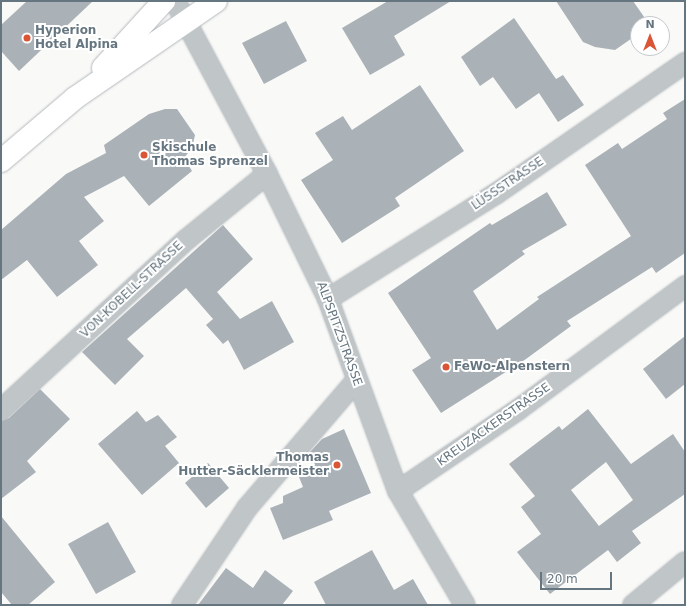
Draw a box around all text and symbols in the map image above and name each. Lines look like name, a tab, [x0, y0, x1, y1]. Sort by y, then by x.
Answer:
north arrow	[630, 16, 670, 56]
text: N	[645, 18, 655, 31]
place label: Hyperion Hotel Alpina	[35, 24, 118, 52]
marker: Hyperion Hotel Alpina	[22, 33, 32, 43]
place label: Skischule Thomas Sprenzel	[152, 141, 268, 169]
marker: Skischule Thomas Sprenzel	[139, 150, 149, 160]
street label: LÜSSSTRASSE	[469, 155, 547, 213]
street label: VON-KOBELL-STRASSE	[78, 239, 186, 341]
street label: ALPSPITZSTRASSE	[313, 280, 365, 388]
place label: FeWo-Alpenstern	[454, 360, 570, 374]
marker: FeWo-Alpenstern	[441, 362, 451, 372]
street label: KREUZACKERSTRASSE	[435, 381, 553, 469]
place label: Thomas Hutter-Säcklermeister	[178, 451, 329, 479]
marker: Thomas Hutter-Säcklermeister	[332, 460, 342, 470]
scale bar	[542, 564, 614, 590]
text: 20 m	[547, 572, 578, 586]

